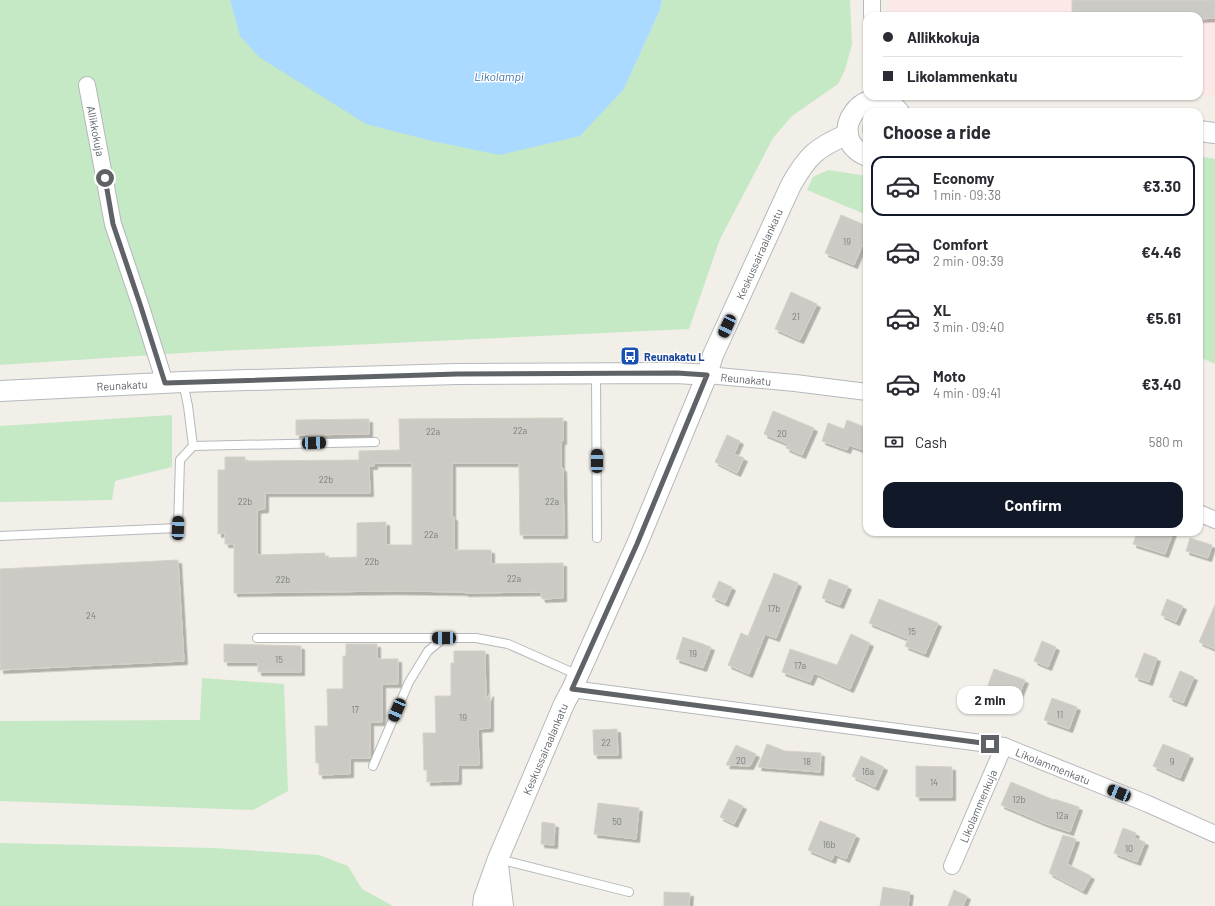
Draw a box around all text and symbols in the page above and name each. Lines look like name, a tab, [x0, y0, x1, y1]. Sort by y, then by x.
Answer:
text: Allikkokuja	[907, 28, 980, 46]
text: Likolammenkatu	[907, 67, 1017, 85]
water label: Likolampi	[474, 69, 524, 83]
street label: Allikkokuja	[85, 105, 107, 157]
text: Choose a ride	[883, 121, 991, 143]
icon: car	[885, 168, 921, 204]
route start	[96, 169, 114, 187]
text: Economy	[933, 169, 994, 187]
text: €3.30	[1143, 177, 1181, 195]
text: 1 min · 09:38	[933, 187, 1001, 203]
street label: Keskussairaalankatu	[733, 206, 785, 301]
icon: car	[885, 234, 921, 270]
text: Comfort	[933, 235, 988, 253]
house number: 19	[843, 236, 851, 247]
text: €4.46	[1141, 243, 1181, 261]
text: 2 min · 09:39	[933, 253, 1004, 269]
icon: car	[885, 300, 921, 336]
text: XL	[933, 301, 951, 319]
text: €5.61	[1146, 309, 1181, 327]
house number: 21	[792, 311, 800, 322]
car	[716, 313, 738, 339]
text: 3 min · 09:40	[933, 319, 1004, 335]
bus stop icon: Reunakatu L	[619, 345, 641, 367]
place label: Reunakatu L	[644, 350, 704, 363]
icon: car	[885, 366, 921, 402]
text: Moto	[933, 367, 966, 385]
street label: Reunakatu	[720, 370, 772, 388]
text: €3.40	[1142, 375, 1181, 393]
street label: Reunakatu	[96, 377, 148, 393]
text: 4 min · 09:41	[933, 385, 1001, 401]
house number: 22a	[513, 425, 527, 436]
house number: 22a	[426, 426, 440, 437]
house number: 20	[777, 428, 787, 439]
icon: cash	[883, 431, 905, 453]
text: Cash	[915, 433, 947, 451]
text: 580 m	[1149, 434, 1183, 450]
car	[302, 437, 326, 449]
car	[591, 449, 603, 473]
house number: 22b	[319, 474, 333, 485]
button: Confirm	[883, 482, 1183, 528]
house number: 22b	[238, 496, 252, 507]
house number: 22a	[545, 496, 559, 507]
car	[172, 516, 184, 540]
house number: 22a	[424, 529, 438, 540]
house number: 22b	[365, 556, 379, 567]
house number: 22a	[507, 573, 521, 584]
house number: 22b	[276, 574, 290, 585]
house number: 17b	[768, 603, 780, 614]
house number: 24	[86, 610, 96, 621]
house number: 15	[908, 626, 916, 637]
car	[432, 632, 456, 644]
house number: 19	[689, 648, 697, 659]
house number: 15	[275, 654, 283, 665]
house number: 17a	[794, 660, 806, 671]
callout: 2 min	[957, 686, 1023, 714]
text: 2 min	[974, 692, 1006, 708]
car	[387, 697, 407, 723]
street label: Keskussairaalankatu	[520, 701, 570, 797]
house number: 17	[351, 704, 359, 715]
house number: 11	[1057, 709, 1063, 720]
house number: 19	[459, 712, 467, 723]
route end	[981, 735, 999, 753]
house number: 22	[601, 737, 611, 748]
street label: Likolammenkatu	[1014, 745, 1092, 787]
house number: 20	[736, 755, 746, 766]
house number: 18	[803, 756, 811, 767]
house number: 9	[1170, 756, 1175, 767]
house number: 16a	[862, 766, 874, 777]
street label: Likolammenkuja	[957, 768, 999, 844]
house number: 14	[930, 777, 938, 788]
car	[1106, 783, 1132, 803]
house number: 12b	[1013, 794, 1026, 805]
house number: 12a	[1056, 810, 1068, 821]
house number: 50	[612, 816, 622, 827]
house number: 16b	[823, 839, 835, 850]
house number: 10	[1125, 843, 1133, 854]

